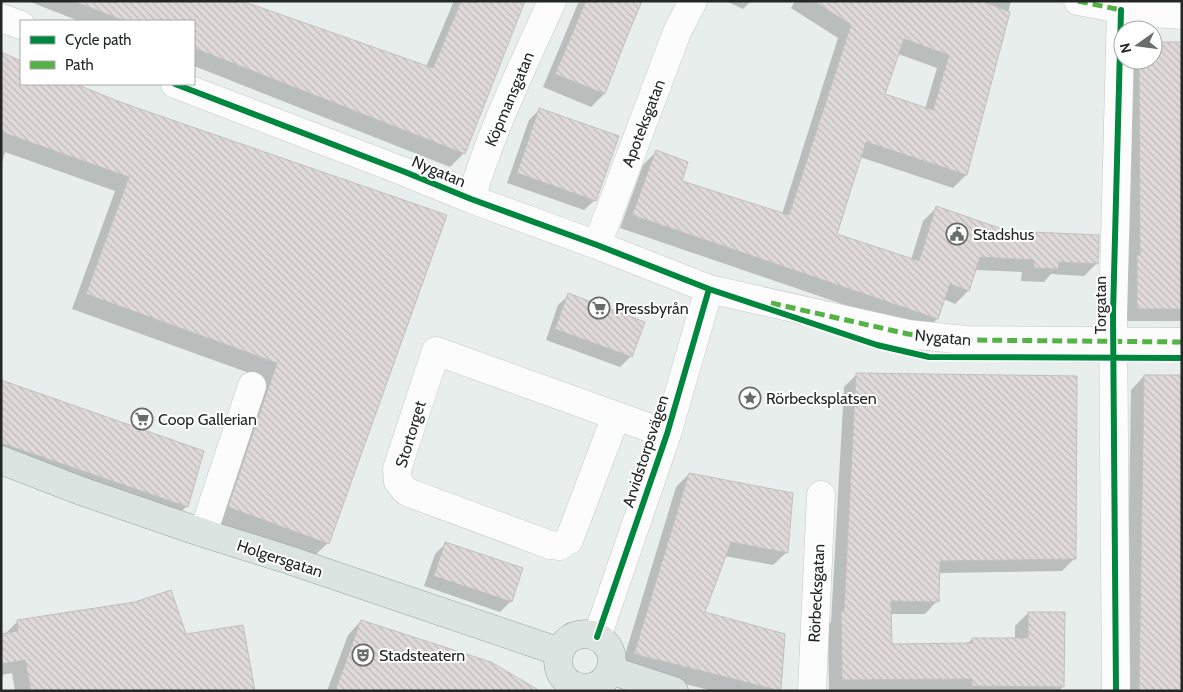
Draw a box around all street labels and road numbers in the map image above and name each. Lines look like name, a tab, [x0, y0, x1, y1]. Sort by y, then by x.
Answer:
street label: Köpmansgatan	[481, 49, 538, 149]
street label: Apoteksgatan	[618, 77, 669, 170]
street label: Nygatan	[409, 152, 469, 191]
street label: Torgatan	[1091, 276, 1110, 334]
street label: Nygatan	[914, 326, 972, 349]
street label: Arvidstorpsvägen	[618, 393, 673, 510]
street label: Stortorget	[391, 398, 430, 470]
street label: Holgersgatan	[235, 536, 325, 581]
street label: Rörbecksgatan	[804, 543, 829, 643]

